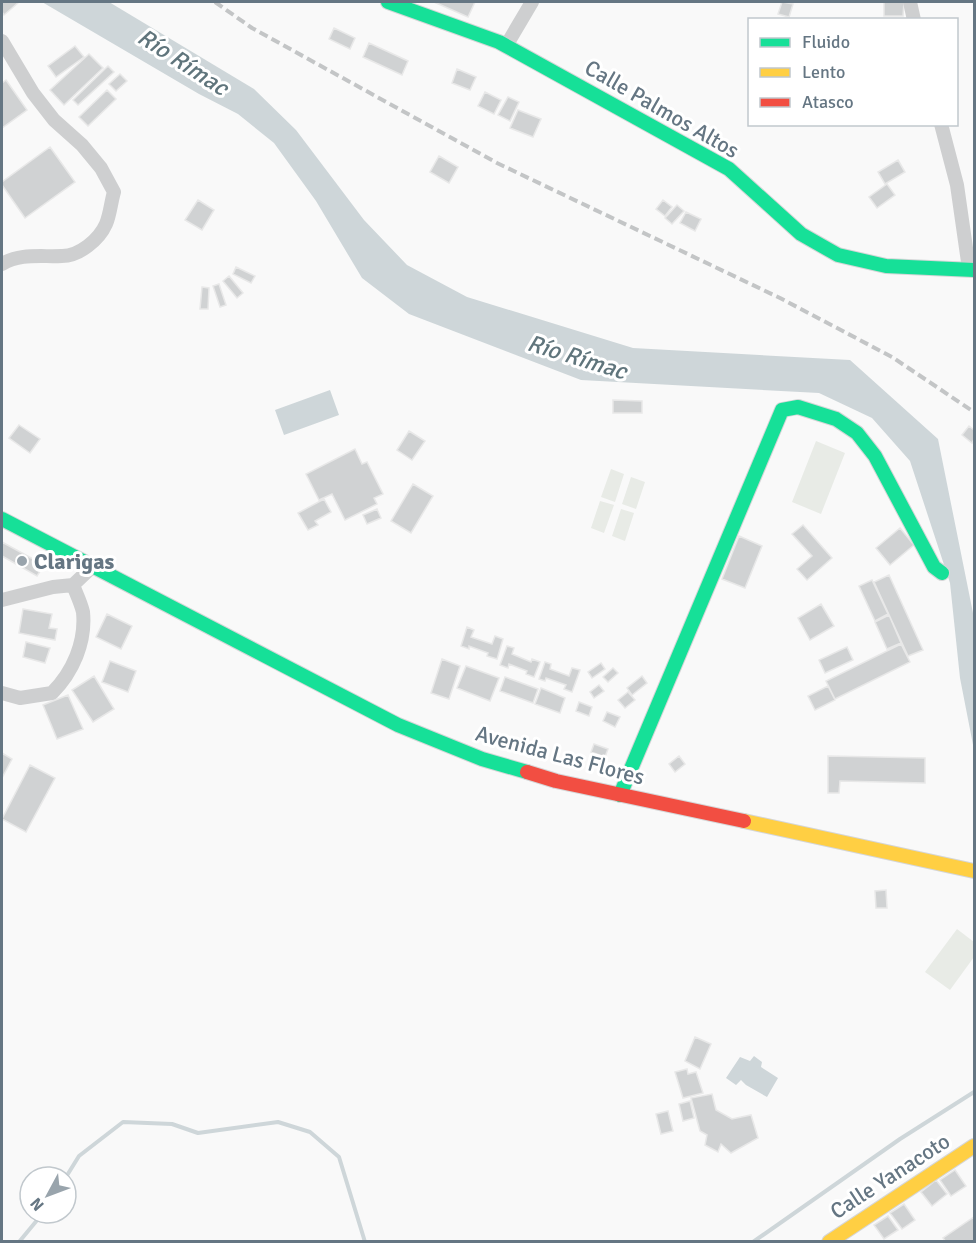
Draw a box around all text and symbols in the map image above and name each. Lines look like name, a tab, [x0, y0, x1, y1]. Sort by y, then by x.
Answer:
legend	[748, 18, 958, 126]
water label: Río Rímac	[132, 22, 235, 103]
text: Fluido	[802, 31, 850, 53]
street label: Calle Palmos Altos	[580, 54, 744, 164]
text: Lento	[802, 61, 845, 83]
text: Atasco	[802, 91, 854, 113]
water label: Río Rímac	[524, 328, 632, 387]
place label: Clarigas	[34, 548, 114, 575]
marker: Clarigas	[15, 554, 29, 568]
street label: Avenida Las Flores	[473, 719, 647, 791]
street label: Calle Yanacoto	[825, 1127, 955, 1225]
north arrow	[18, 1165, 78, 1225]
text: N	[26, 1193, 49, 1215]

